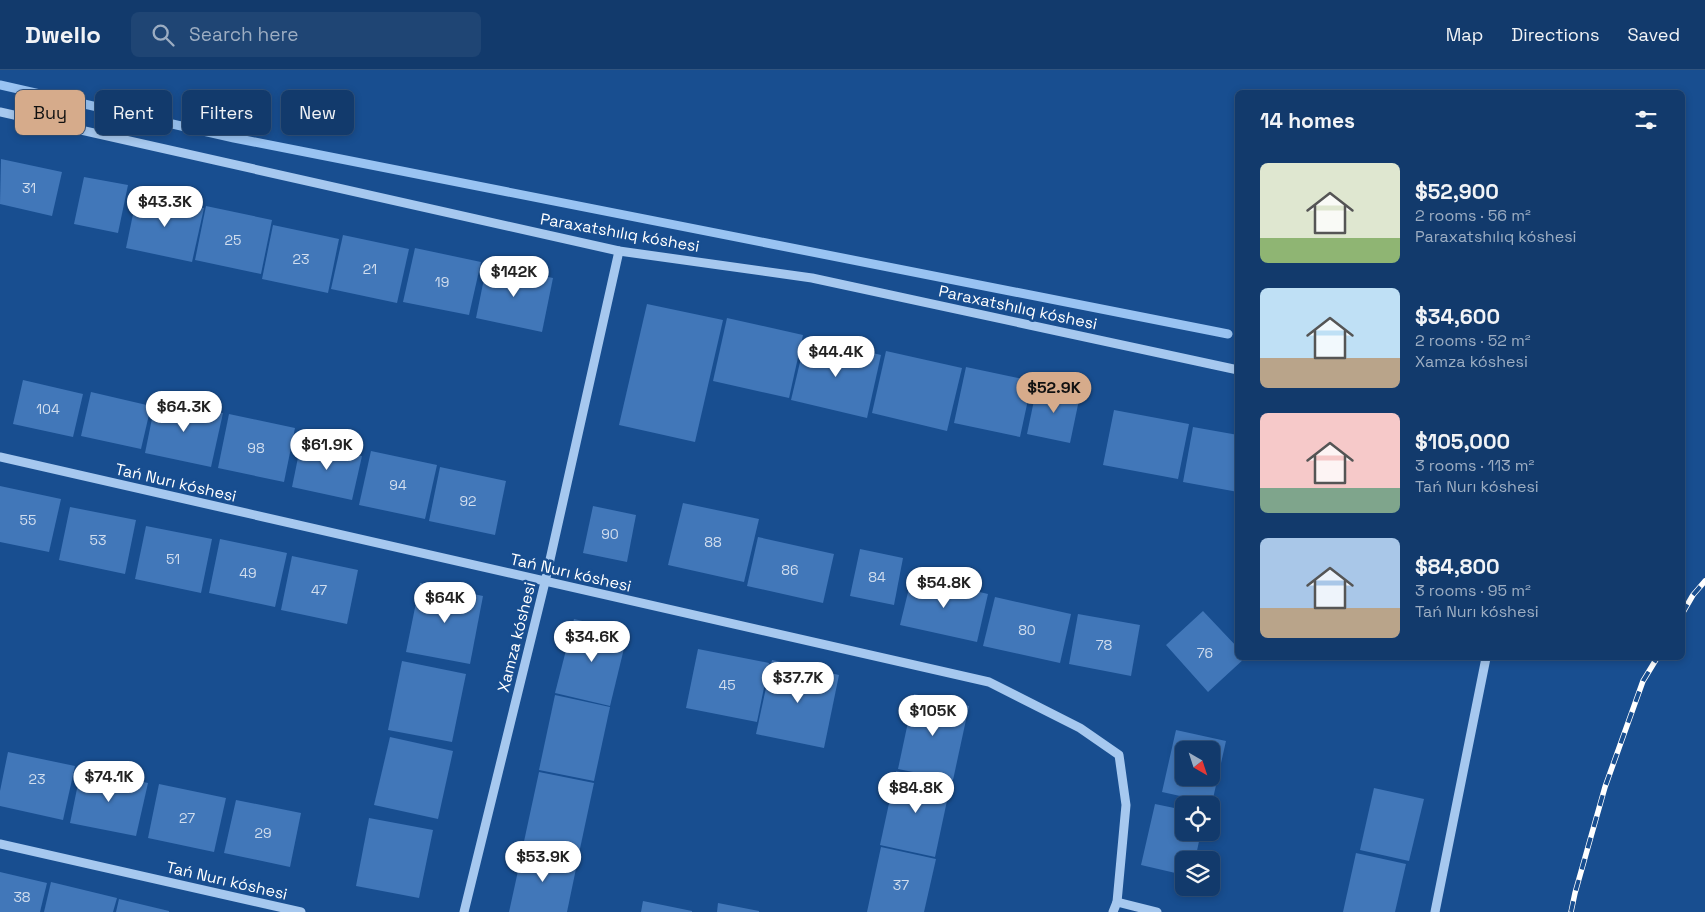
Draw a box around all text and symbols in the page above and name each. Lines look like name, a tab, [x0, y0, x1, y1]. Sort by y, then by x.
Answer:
search box	[131, 12, 481, 57]
text: Dwello	[25, 19, 101, 50]
icon: search	[149, 21, 177, 49]
text: Search here	[189, 22, 299, 47]
text: Map	[1446, 23, 1483, 46]
text: Directions	[1511, 23, 1600, 46]
text: Saved	[1628, 23, 1680, 46]
chip: Buy	[15, 90, 85, 135]
chip: Rent	[95, 90, 172, 135]
chip: Filters	[182, 90, 271, 135]
chip: New	[281, 90, 354, 135]
icon: filters	[1632, 106, 1660, 134]
text: 14 homes	[1260, 107, 1355, 134]
text: $52,900	[1415, 178, 1499, 205]
house number: 31	[22, 179, 36, 197]
icon: home	[1300, 183, 1360, 243]
pin: $43.3K	[124, 186, 206, 228]
text: $43.3K	[138, 191, 192, 212]
text: 2 rooms · 56 m²	[1415, 205, 1531, 226]
street label: Paraxatshılıq kóshesi	[539, 208, 701, 257]
text: Paraxatshılıq kóshesi	[1415, 226, 1577, 247]
house number: 25	[225, 231, 241, 249]
house number: 23	[293, 250, 309, 268]
pin: $142K	[479, 256, 549, 298]
house number: 21	[363, 260, 377, 278]
text: $142K	[491, 261, 537, 282]
house number: 19	[435, 273, 449, 291]
street label: Paraxatshılıq kóshesi	[937, 280, 1099, 335]
text: $34,600	[1415, 303, 1500, 330]
icon: home	[1300, 308, 1360, 368]
text: 2 rooms · 52 m²	[1415, 330, 1531, 351]
pin: $44.4K	[795, 336, 877, 378]
text: $44.4K	[808, 341, 864, 362]
text: Xamza kóshesi	[1415, 351, 1528, 372]
pin: $52.9K	[1013, 372, 1095, 414]
text: $52.9K	[1027, 377, 1081, 398]
pin: $64.3K	[143, 390, 225, 433]
text: $64.3K	[157, 396, 211, 417]
house number: 104	[36, 400, 60, 418]
pin: $61.9K	[286, 428, 368, 471]
text: $105,000	[1415, 428, 1510, 455]
icon: home	[1300, 433, 1360, 493]
text: $61.9K	[301, 434, 353, 455]
house number: 98	[247, 439, 265, 457]
text: 3 rooms · 113 m²	[1415, 455, 1534, 476]
street label: Tań Nurı kóshesi	[113, 458, 239, 507]
house number: 94	[389, 476, 407, 494]
text: Tań Nurı kóshesi	[1415, 476, 1539, 497]
house number: 92	[459, 492, 477, 510]
house number: 55	[20, 511, 36, 529]
house number: 90	[601, 525, 619, 543]
house number: 53	[90, 531, 106, 549]
house number: 88	[704, 533, 722, 551]
street label: Tań Nurı kóshesi	[508, 548, 634, 597]
house number: 51	[166, 550, 180, 568]
text: $84,800	[1415, 553, 1500, 580]
icon: home	[1300, 558, 1360, 618]
house number: 86	[781, 561, 799, 579]
house number: 49	[239, 564, 257, 582]
pin: $54.8K	[903, 566, 985, 609]
house number: 84	[868, 568, 886, 586]
text: $54.8K	[917, 572, 971, 593]
street label: Xamza kóshesi	[493, 580, 540, 694]
text: 3 rooms · 95 m²	[1415, 580, 1531, 601]
house number: 47	[311, 581, 327, 599]
pin: $64K	[415, 582, 475, 624]
text: $64K	[425, 587, 465, 608]
text: Tań Nurı kóshesi	[1415, 601, 1539, 622]
pin: $34.6K	[551, 620, 633, 663]
house number: 80	[1018, 621, 1036, 639]
text: $34.6K	[565, 626, 619, 647]
house number: 78	[1096, 636, 1113, 654]
house number: 76	[1197, 644, 1213, 662]
pin: $37.7K	[757, 662, 839, 704]
text: $37.7K	[773, 667, 823, 688]
house number: 45	[718, 676, 736, 694]
pin: $105K	[898, 694, 968, 737]
text: $105K	[910, 700, 956, 721]
north arrow	[1175, 741, 1220, 786]
map controls	[1175, 741, 1220, 896]
pin: $74.1K	[68, 760, 150, 803]
text: $74.1K	[84, 766, 134, 787]
house number: 23	[29, 770, 45, 788]
pin: $84.8K	[875, 772, 957, 814]
text: $84.8K	[889, 777, 943, 798]
button: locate	[1175, 796, 1220, 841]
house number: 27	[179, 809, 195, 827]
house number: 29	[255, 824, 271, 842]
pin: $53.9K	[502, 840, 584, 883]
text: $53.9K	[516, 846, 570, 867]
button: layers	[1175, 851, 1220, 896]
street label: Tań Nurı kóshesi	[164, 856, 290, 905]
house number: 37	[893, 876, 909, 894]
house number: 38	[13, 888, 31, 906]

